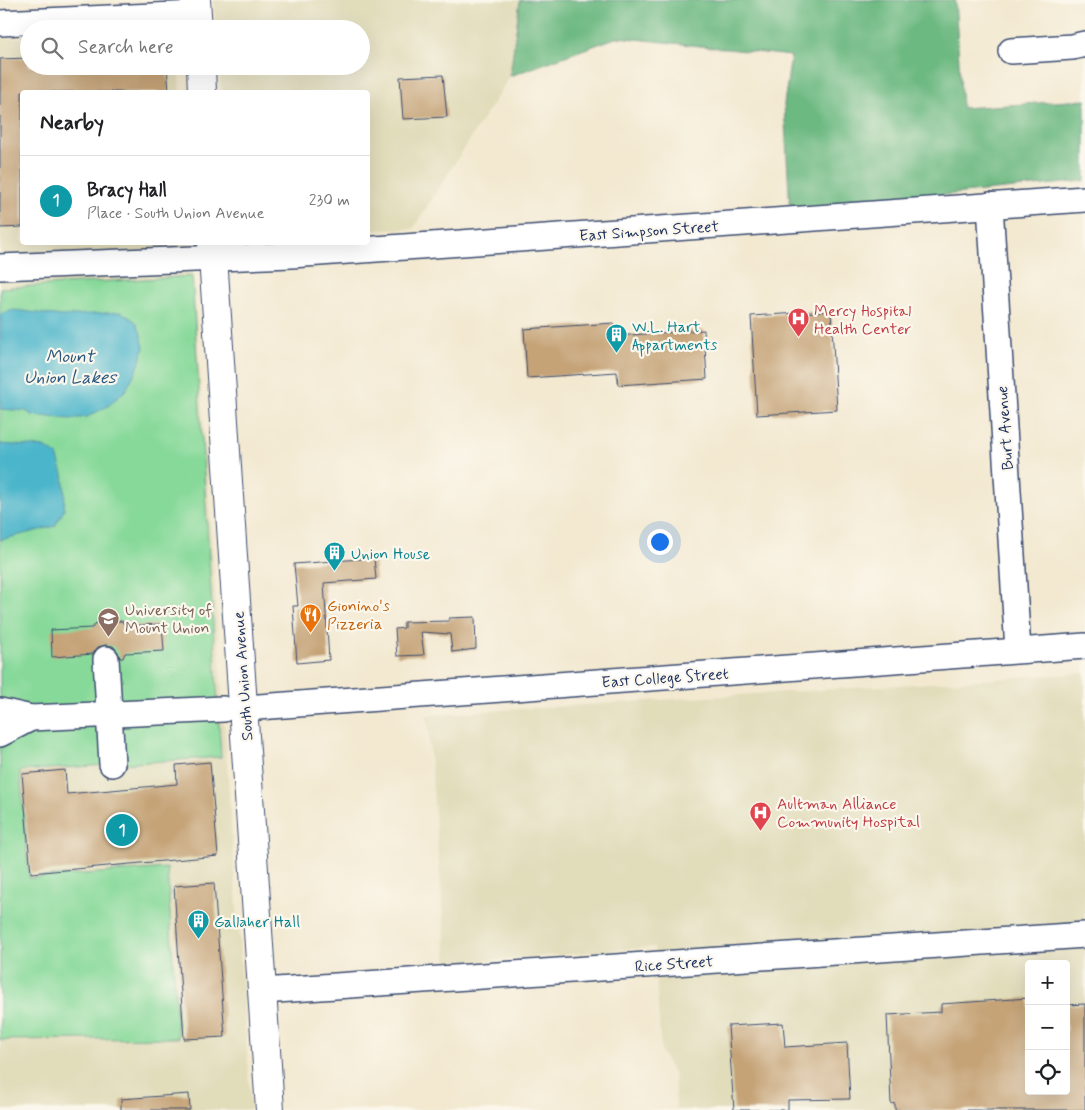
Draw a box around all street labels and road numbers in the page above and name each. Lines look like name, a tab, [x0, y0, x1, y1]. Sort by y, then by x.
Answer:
street label: East Simpson Street	[578, 216, 720, 247]
street label: Burt Avenue	[992, 385, 1019, 471]
street label: South Union Avenue	[228, 610, 259, 741]
street label: East College Street	[601, 664, 729, 693]
street label: Rice Street	[634, 951, 714, 978]

